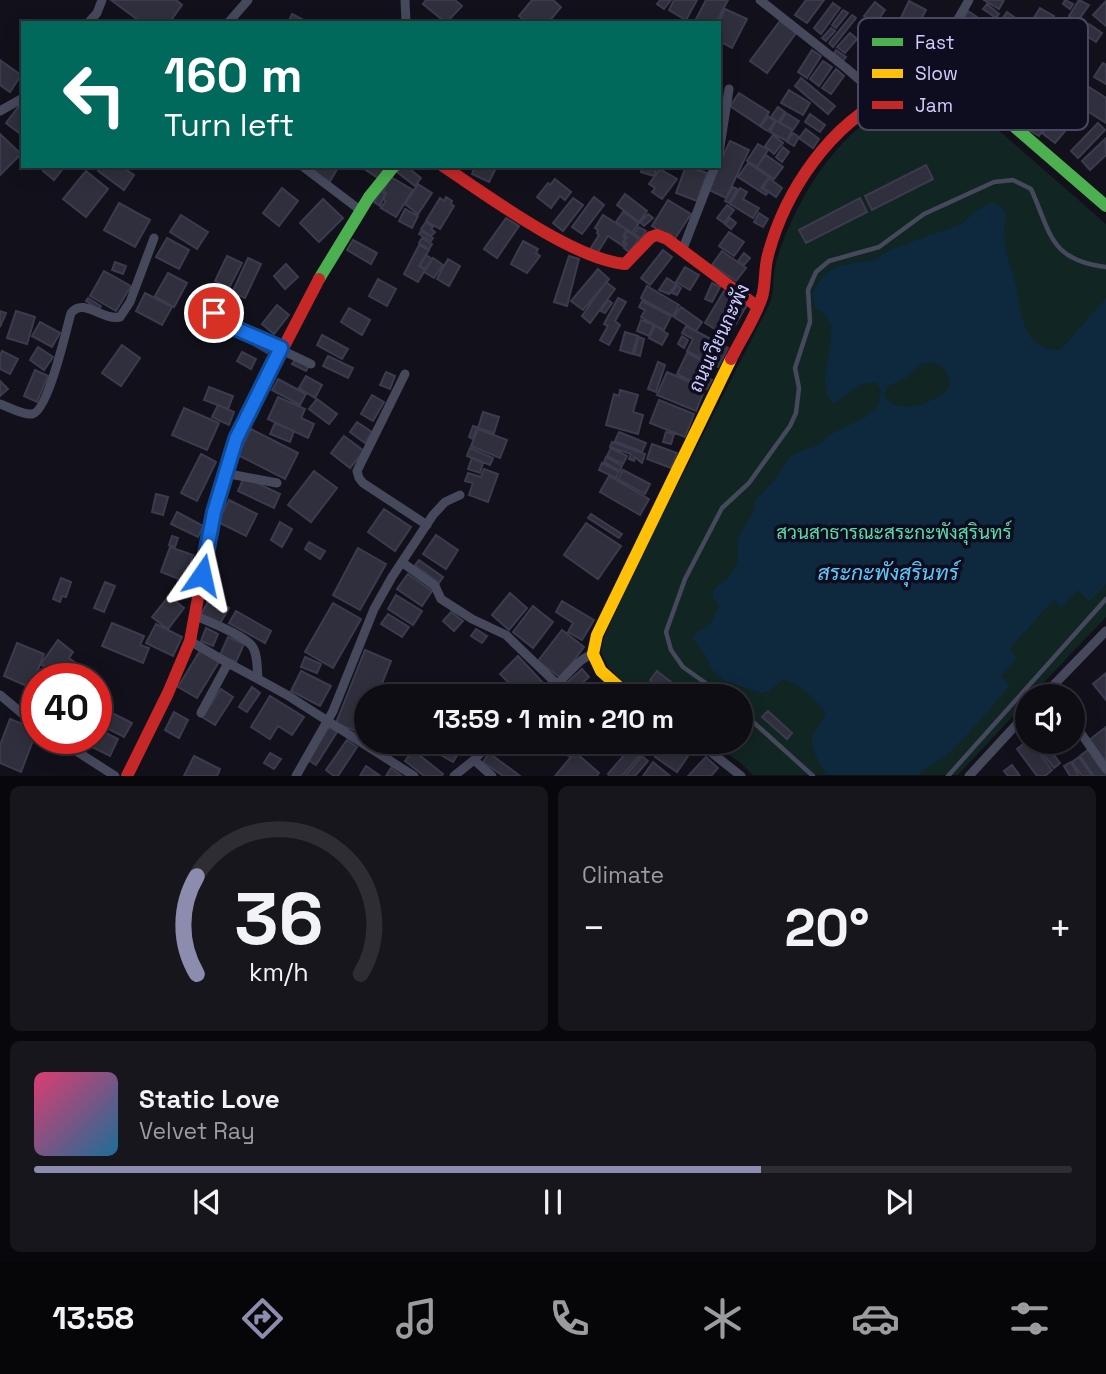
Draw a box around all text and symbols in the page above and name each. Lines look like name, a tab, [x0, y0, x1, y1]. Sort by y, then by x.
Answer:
legend	[858, 18, 1088, 130]
text: Fast	[915, 30, 955, 55]
text: 160 m	[164, 44, 302, 106]
icon: left	[49, 49, 140, 140]
text: Slow	[915, 61, 958, 86]
text: Jam	[915, 93, 953, 118]
text: Turn left	[164, 105, 294, 145]
street label: ถนนเวียนกะพัง	[683, 280, 755, 396]
pin	[184, 283, 244, 343]
icon: arrive	[195, 294, 233, 332]
park label: สวนสาธารณะสระกะพังสุรินทร์	[776, 520, 1012, 545]
position arrow	[165, 538, 239, 612]
water label: สระกะพังสุรินทร์	[817, 559, 962, 587]
speed limit sign: 40	[21, 663, 112, 754]
map controls	[1015, 684, 1085, 754]
button: sound	[1015, 684, 1085, 754]
text: 13:59 · 1 min · 210 m	[433, 702, 674, 736]
text: Climate	[582, 860, 664, 890]
text: 36	[234, 873, 324, 966]
text: 20°	[784, 895, 870, 961]
text: −	[582, 904, 606, 952]
text: +	[1048, 904, 1072, 952]
text: km/h	[249, 956, 309, 988]
text: Static Love	[139, 1082, 280, 1116]
text: Velvet Ray	[139, 1116, 255, 1146]
icon: previous	[188, 1183, 226, 1221]
icon: pause	[534, 1183, 572, 1221]
icon: next	[880, 1183, 918, 1221]
icon: directions	[238, 1294, 287, 1343]
icon: music	[392, 1294, 441, 1343]
icon: phone	[545, 1294, 594, 1343]
icon: climate	[698, 1294, 747, 1343]
icon: car	[851, 1294, 900, 1343]
icon: filters	[1005, 1294, 1054, 1343]
text: 13:58	[52, 1298, 134, 1338]

